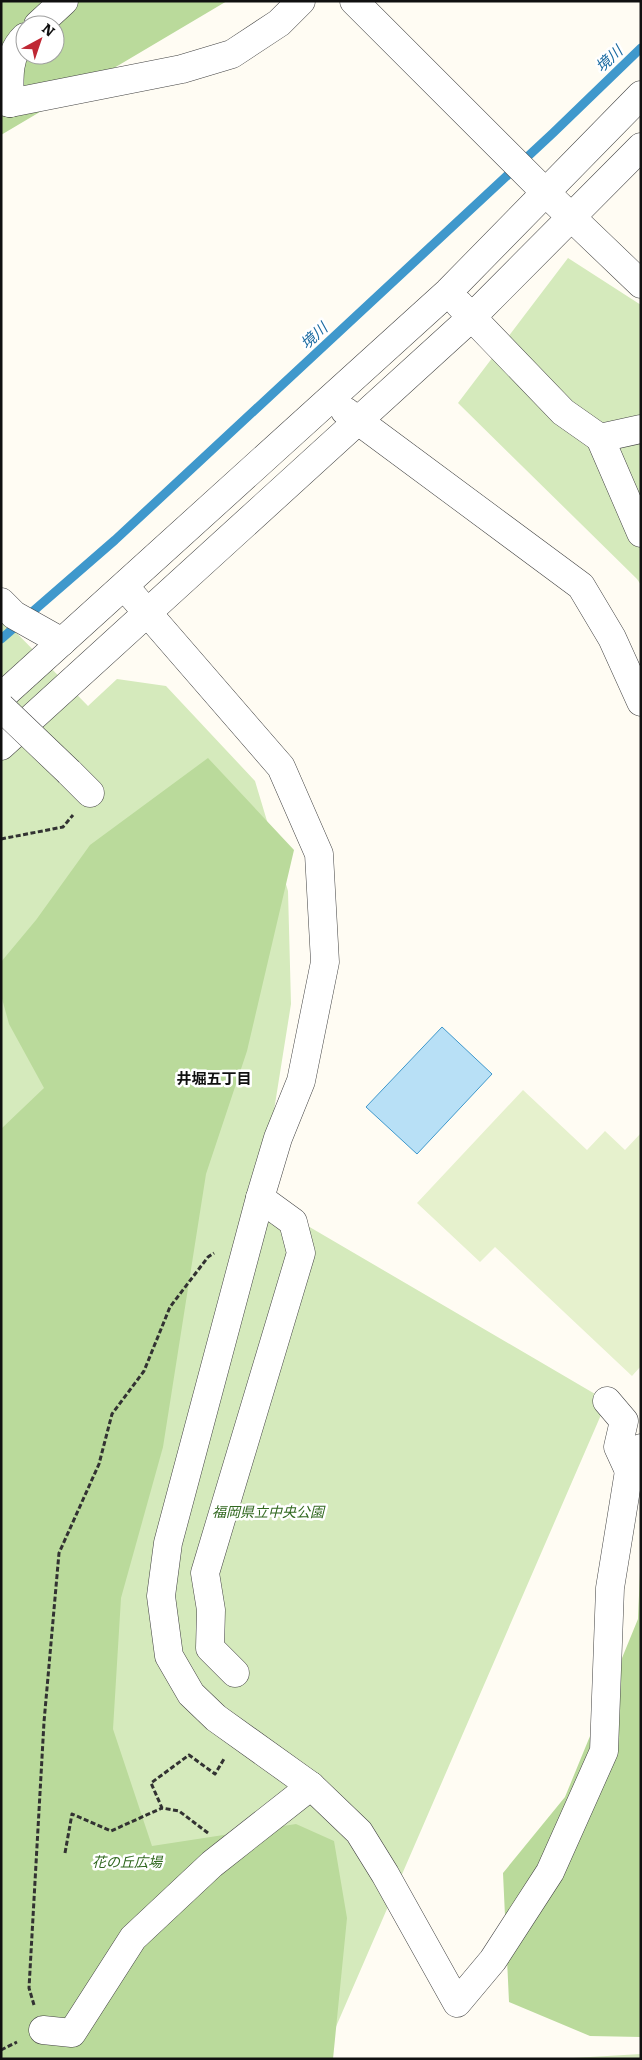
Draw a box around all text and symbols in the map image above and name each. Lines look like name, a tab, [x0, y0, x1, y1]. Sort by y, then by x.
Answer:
north arrow	[15, 15, 65, 65]
text: N	[38, 18, 60, 41]
water label: 境川	[589, 38, 628, 77]
water label: 境川	[294, 315, 333, 354]
district label: 井堀五丁目	[176, 1066, 252, 1089]
park label: 福岡県立中央公園	[212, 1501, 326, 1521]
park label: 花の丘広場	[92, 1851, 164, 1871]

